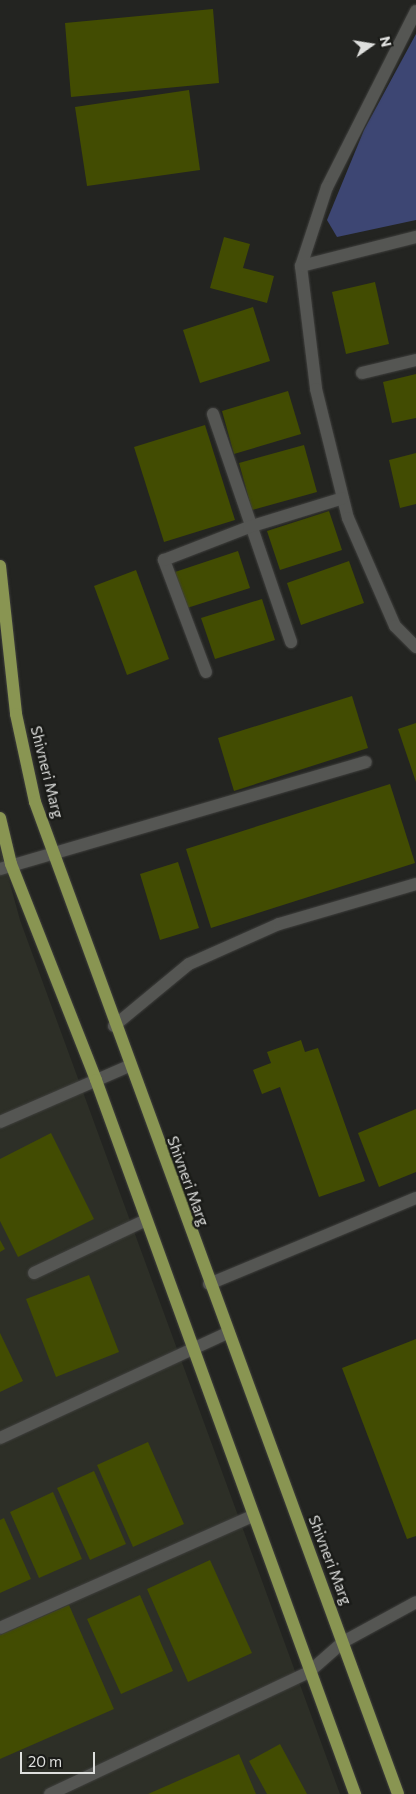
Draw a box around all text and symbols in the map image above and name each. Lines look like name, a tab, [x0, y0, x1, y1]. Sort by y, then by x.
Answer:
north arrow	[346, 20, 396, 70]
text: N	[377, 34, 396, 49]
street label: Shivneri Marg	[27, 724, 67, 820]
street label: Shivneri Marg	[163, 1134, 213, 1228]
street label: Shivneri Marg	[305, 1513, 355, 1607]
scale bar	[22, 1742, 98, 1774]
text: 20 m	[28, 1752, 62, 1770]

